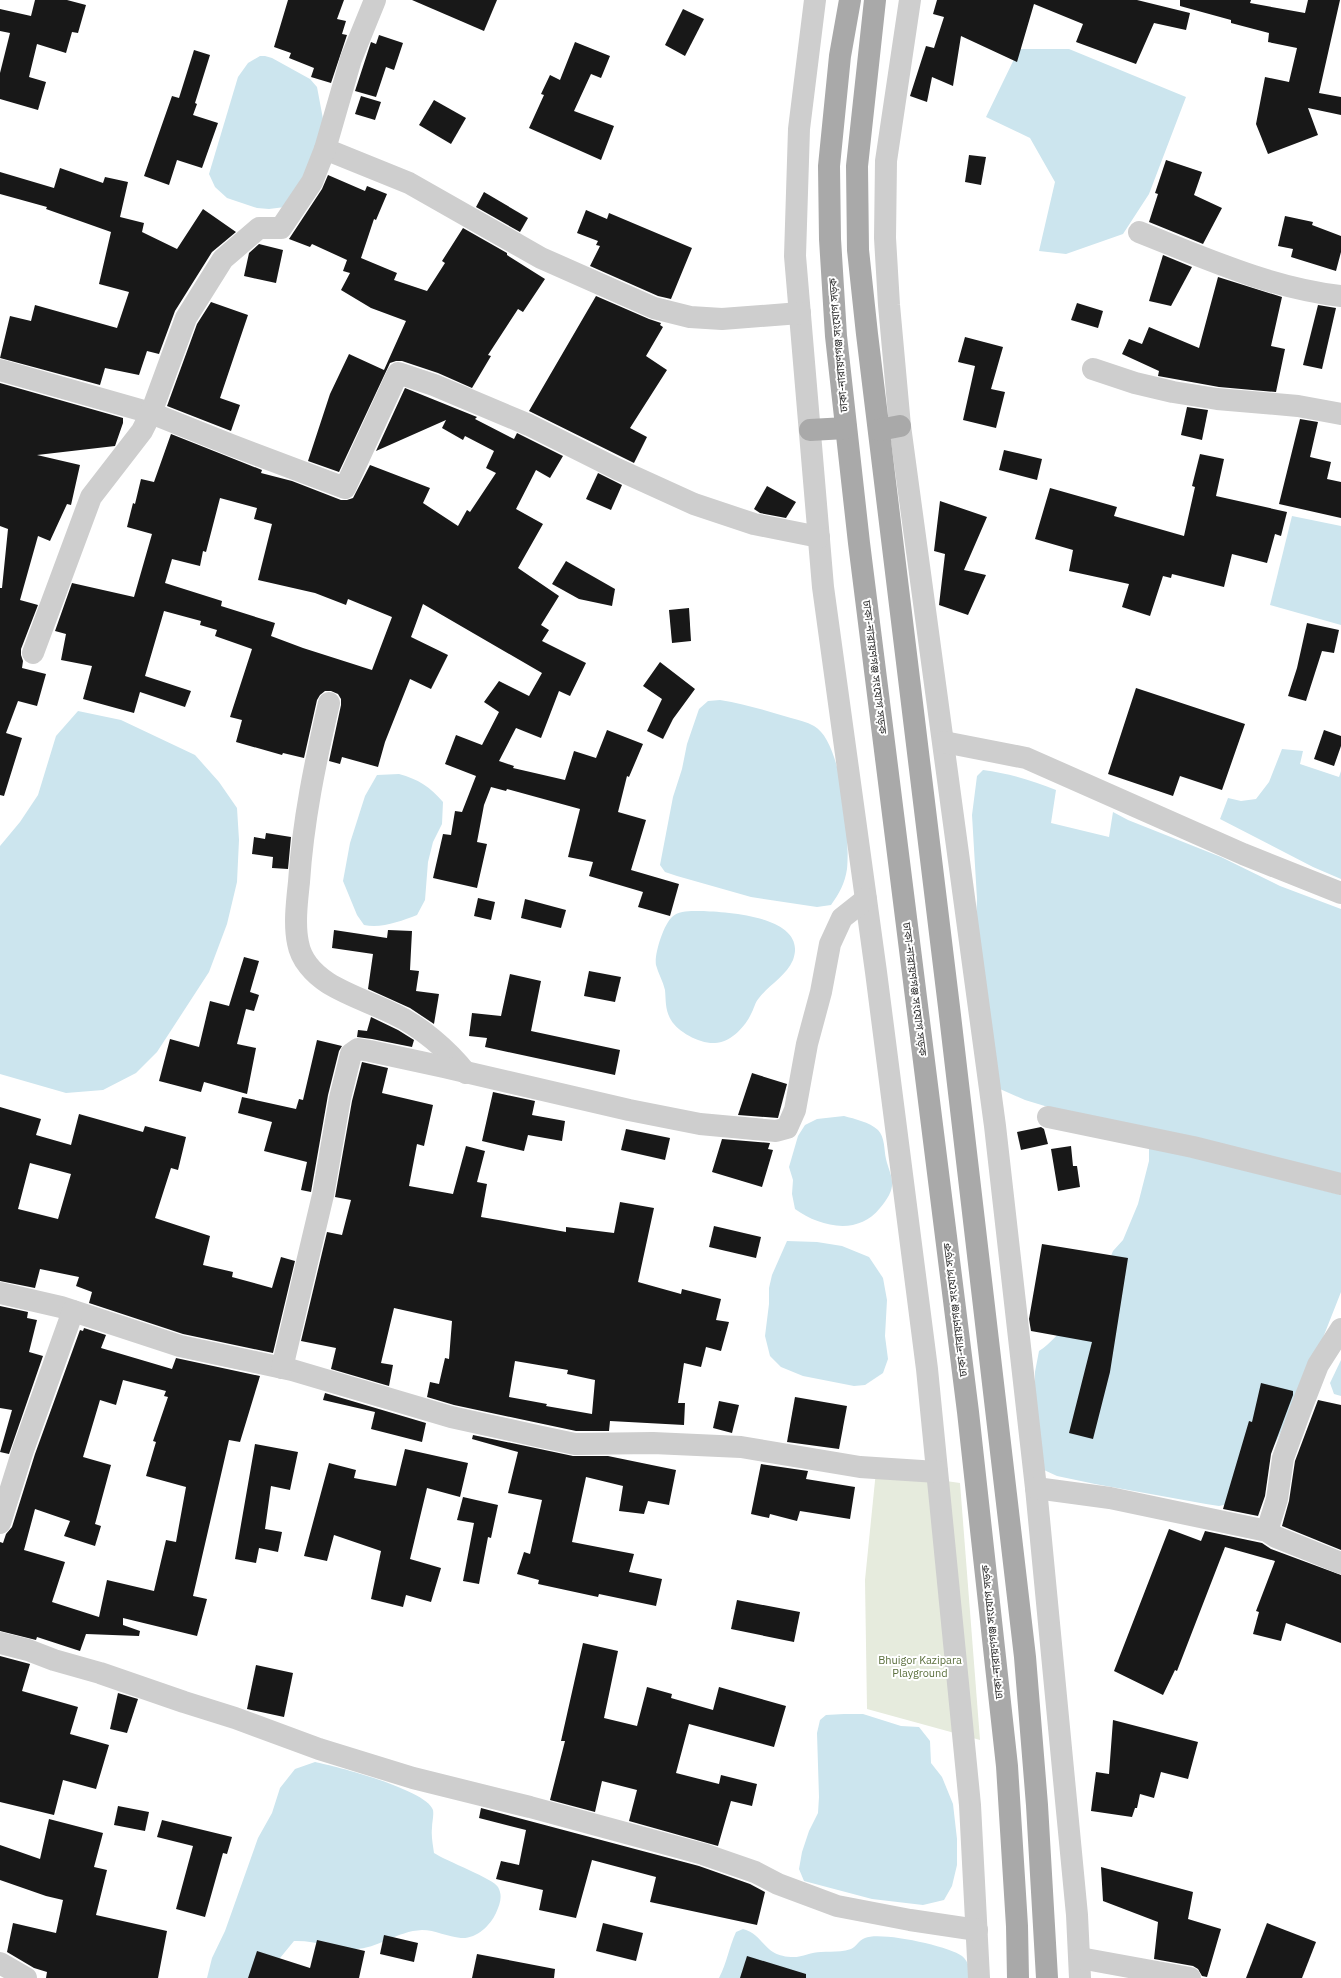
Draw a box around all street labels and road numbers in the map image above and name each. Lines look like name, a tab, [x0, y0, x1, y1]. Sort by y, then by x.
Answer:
street label: ঢাকা-নারায়ণগঞ্জ সংযোগ সড়ক	[825, 277, 851, 414]
street label: ঢাকা-নারায়ণগঞ্জ সংযোগ সড়ক	[860, 598, 890, 735]
street label: ঢাকা-নারায়ণগঞ্জ সংযোগ সড়ক	[900, 920, 930, 1057]
street label: ঢাকা-নারায়ণগঞ্জ সংযোগ সড়ক	[940, 1242, 970, 1379]
street label: ঢাকা-নারায়ণগঞ্জ সংযোগ সড়ক	[978, 1564, 1006, 1701]

